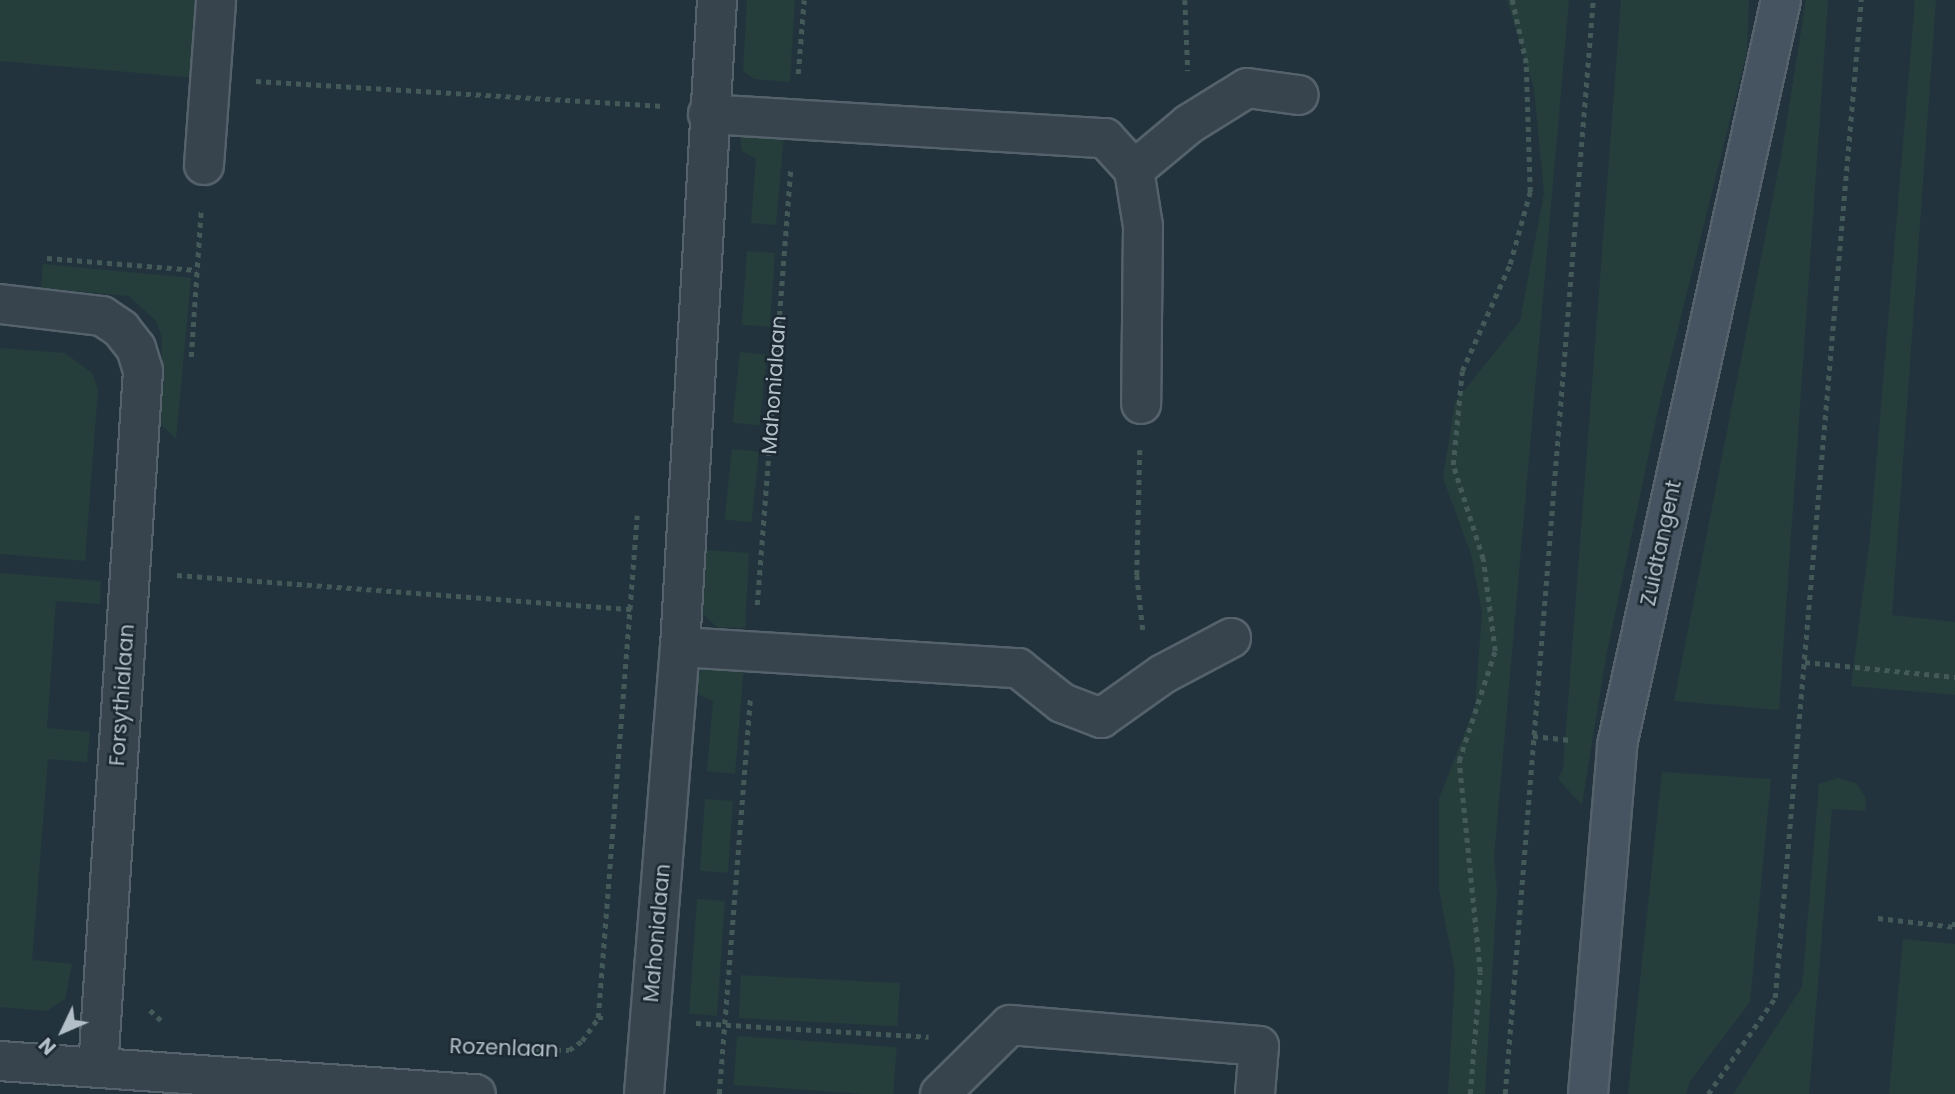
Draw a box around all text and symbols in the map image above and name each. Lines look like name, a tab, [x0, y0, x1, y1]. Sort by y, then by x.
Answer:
street label: Mahonialaan	[757, 315, 791, 455]
street label: Zuidtangent	[1635, 478, 1687, 608]
street label: Forsythialaan	[104, 623, 140, 767]
street label: Mahonialaan	[638, 863, 676, 1003]
north arrow	[28, 996, 98, 1066]
text: N	[33, 1031, 62, 1060]
street label: Rozenlaan	[449, 1034, 559, 1062]

